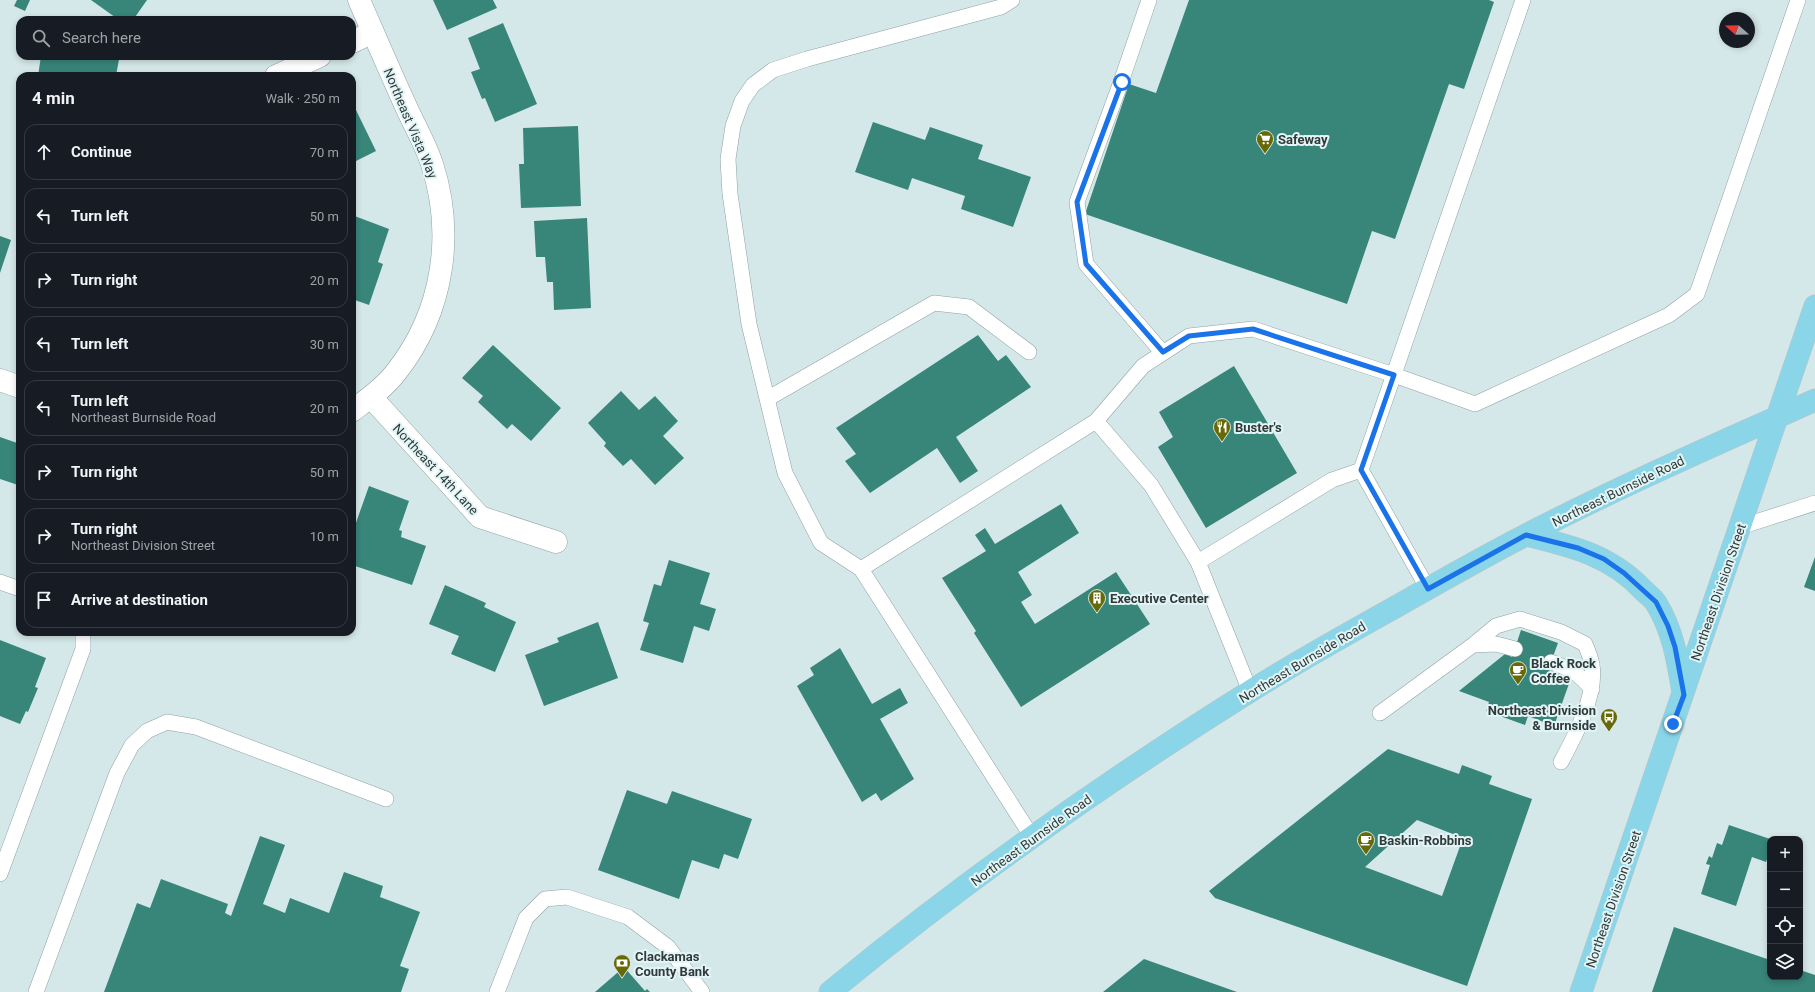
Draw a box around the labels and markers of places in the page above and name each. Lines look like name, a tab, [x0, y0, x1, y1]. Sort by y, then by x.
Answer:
supermarket icon: Safeway	[1255, 129, 1275, 154]
place label: Safeway	[1278, 132, 1328, 147]
restaurant icon: Buster's	[1212, 417, 1232, 442]
place label: Buster's	[1235, 420, 1282, 435]
building icon: Executive Center	[1087, 588, 1107, 613]
place label: Executive Center	[1110, 591, 1209, 606]
place label: Black Rock Coffee	[1531, 656, 1597, 686]
cafe icon: Black Rock Coffee	[1508, 660, 1528, 685]
place label: Northeast Division & Burnside	[1488, 703, 1596, 733]
bus stop icon: Northeast Division & Burnside	[1599, 707, 1619, 732]
cafe icon: Baskin-Robbins	[1356, 830, 1376, 855]
place label: Baskin-Robbins	[1379, 833, 1472, 848]
place label: Clackamas County Bank	[635, 949, 710, 979]
bank icon: Clackamas County Bank	[612, 953, 632, 978]

